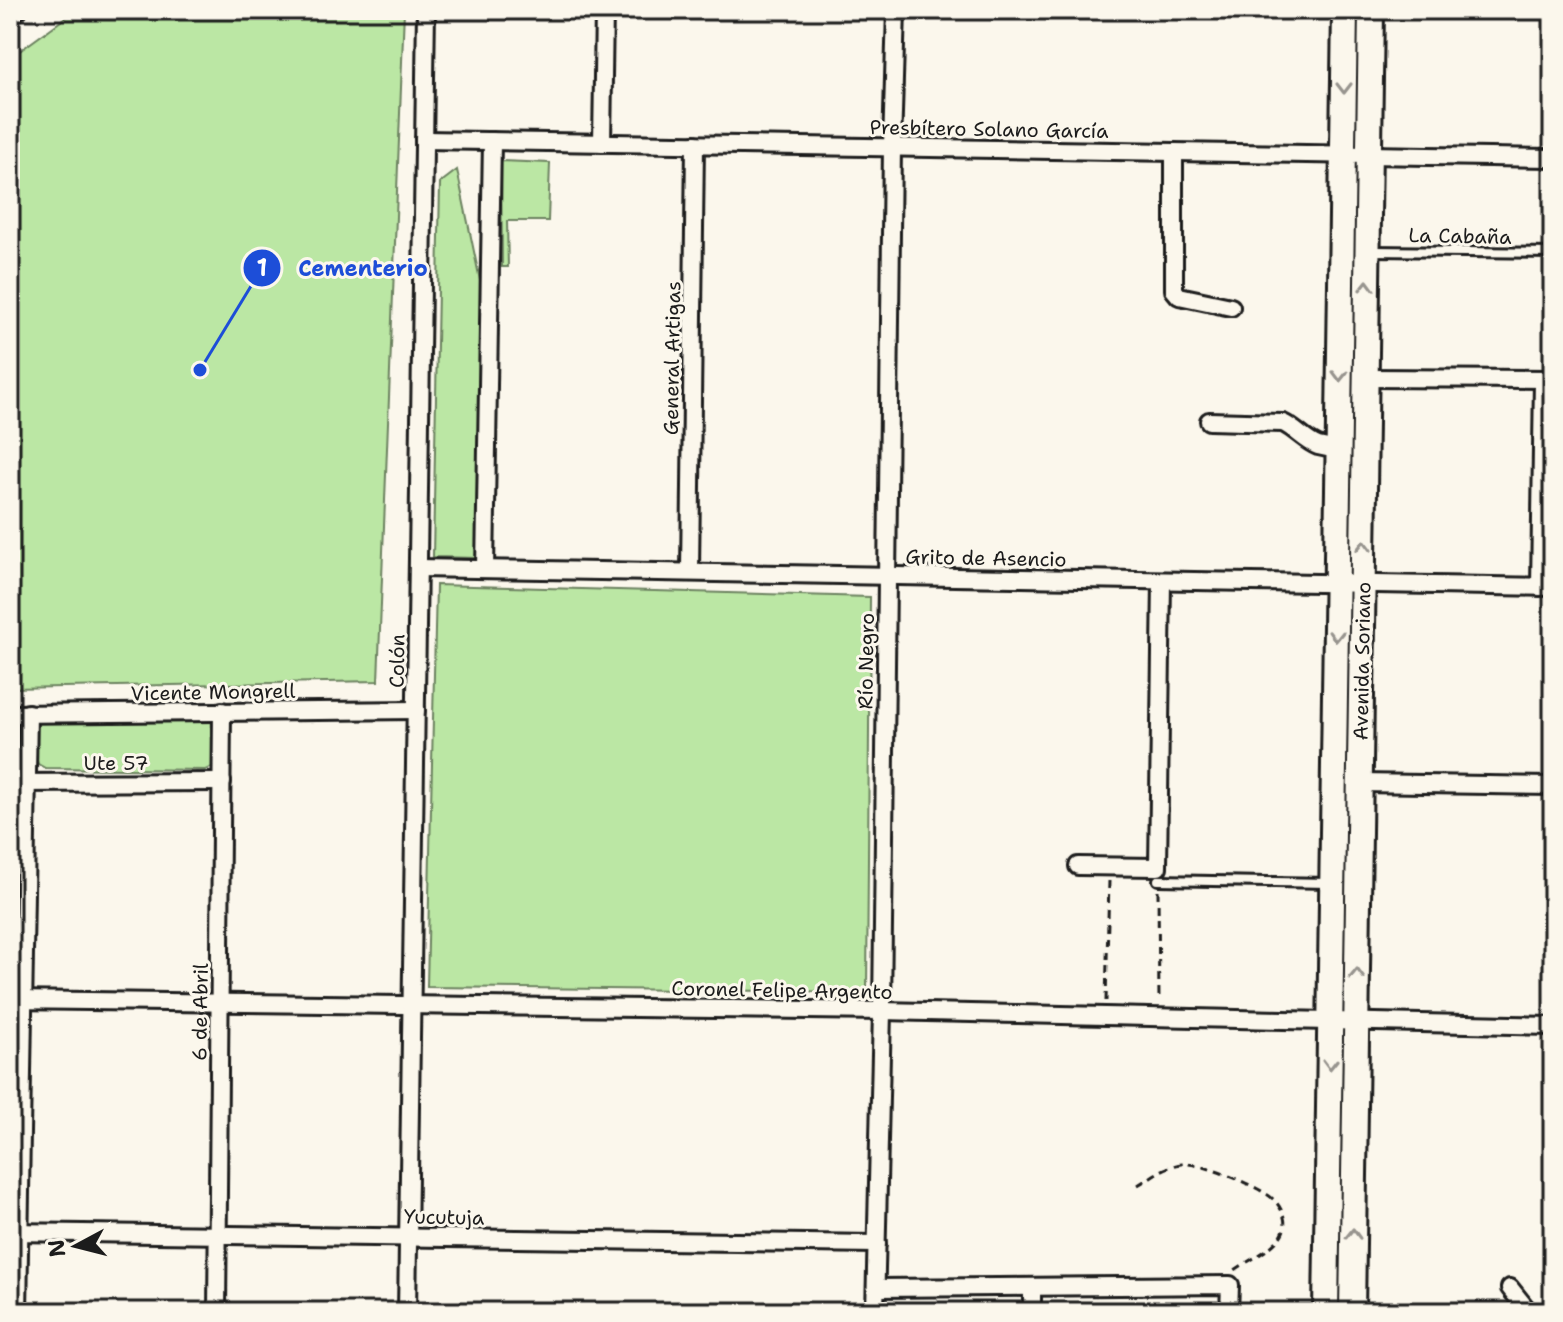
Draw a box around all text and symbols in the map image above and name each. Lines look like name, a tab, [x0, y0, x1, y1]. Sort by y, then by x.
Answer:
one-way arrow	[1335, 82, 1353, 95]
street label: Presbítero Solano García	[869, 114, 1109, 144]
street label: La Cabaña	[1408, 222, 1512, 250]
callout: Cementerio	[242, 245, 444, 291]
text: 1	[257, 252, 267, 284]
text: Cementerio	[298, 254, 428, 283]
one-way arrow	[1358, 279, 1376, 292]
street label: General Artigas	[658, 281, 686, 435]
one-way arrow	[1332, 370, 1349, 383]
one-way arrow	[1355, 539, 1372, 552]
street label: Grito de Asencio	[905, 544, 1067, 572]
street label: Avenida Soriano	[1348, 581, 1376, 741]
street label: Río Negro	[852, 613, 880, 709]
one-way arrow	[1328, 630, 1345, 643]
street label: Colón	[384, 634, 410, 688]
street label: Vicente Mongrell	[130, 678, 296, 706]
street label: Ute 57	[84, 750, 148, 776]
street label: 6 de Abril	[186, 963, 214, 1061]
one-way arrow	[1348, 967, 1366, 980]
street label: Coronel Felipe Argento	[671, 975, 893, 1005]
one-way arrow	[1321, 1058, 1339, 1071]
street label: Yucutuja	[404, 1203, 485, 1231]
north arrow	[36, 1206, 116, 1286]
one-way arrow	[1344, 1227, 1362, 1240]
text: N	[41, 1238, 72, 1259]

